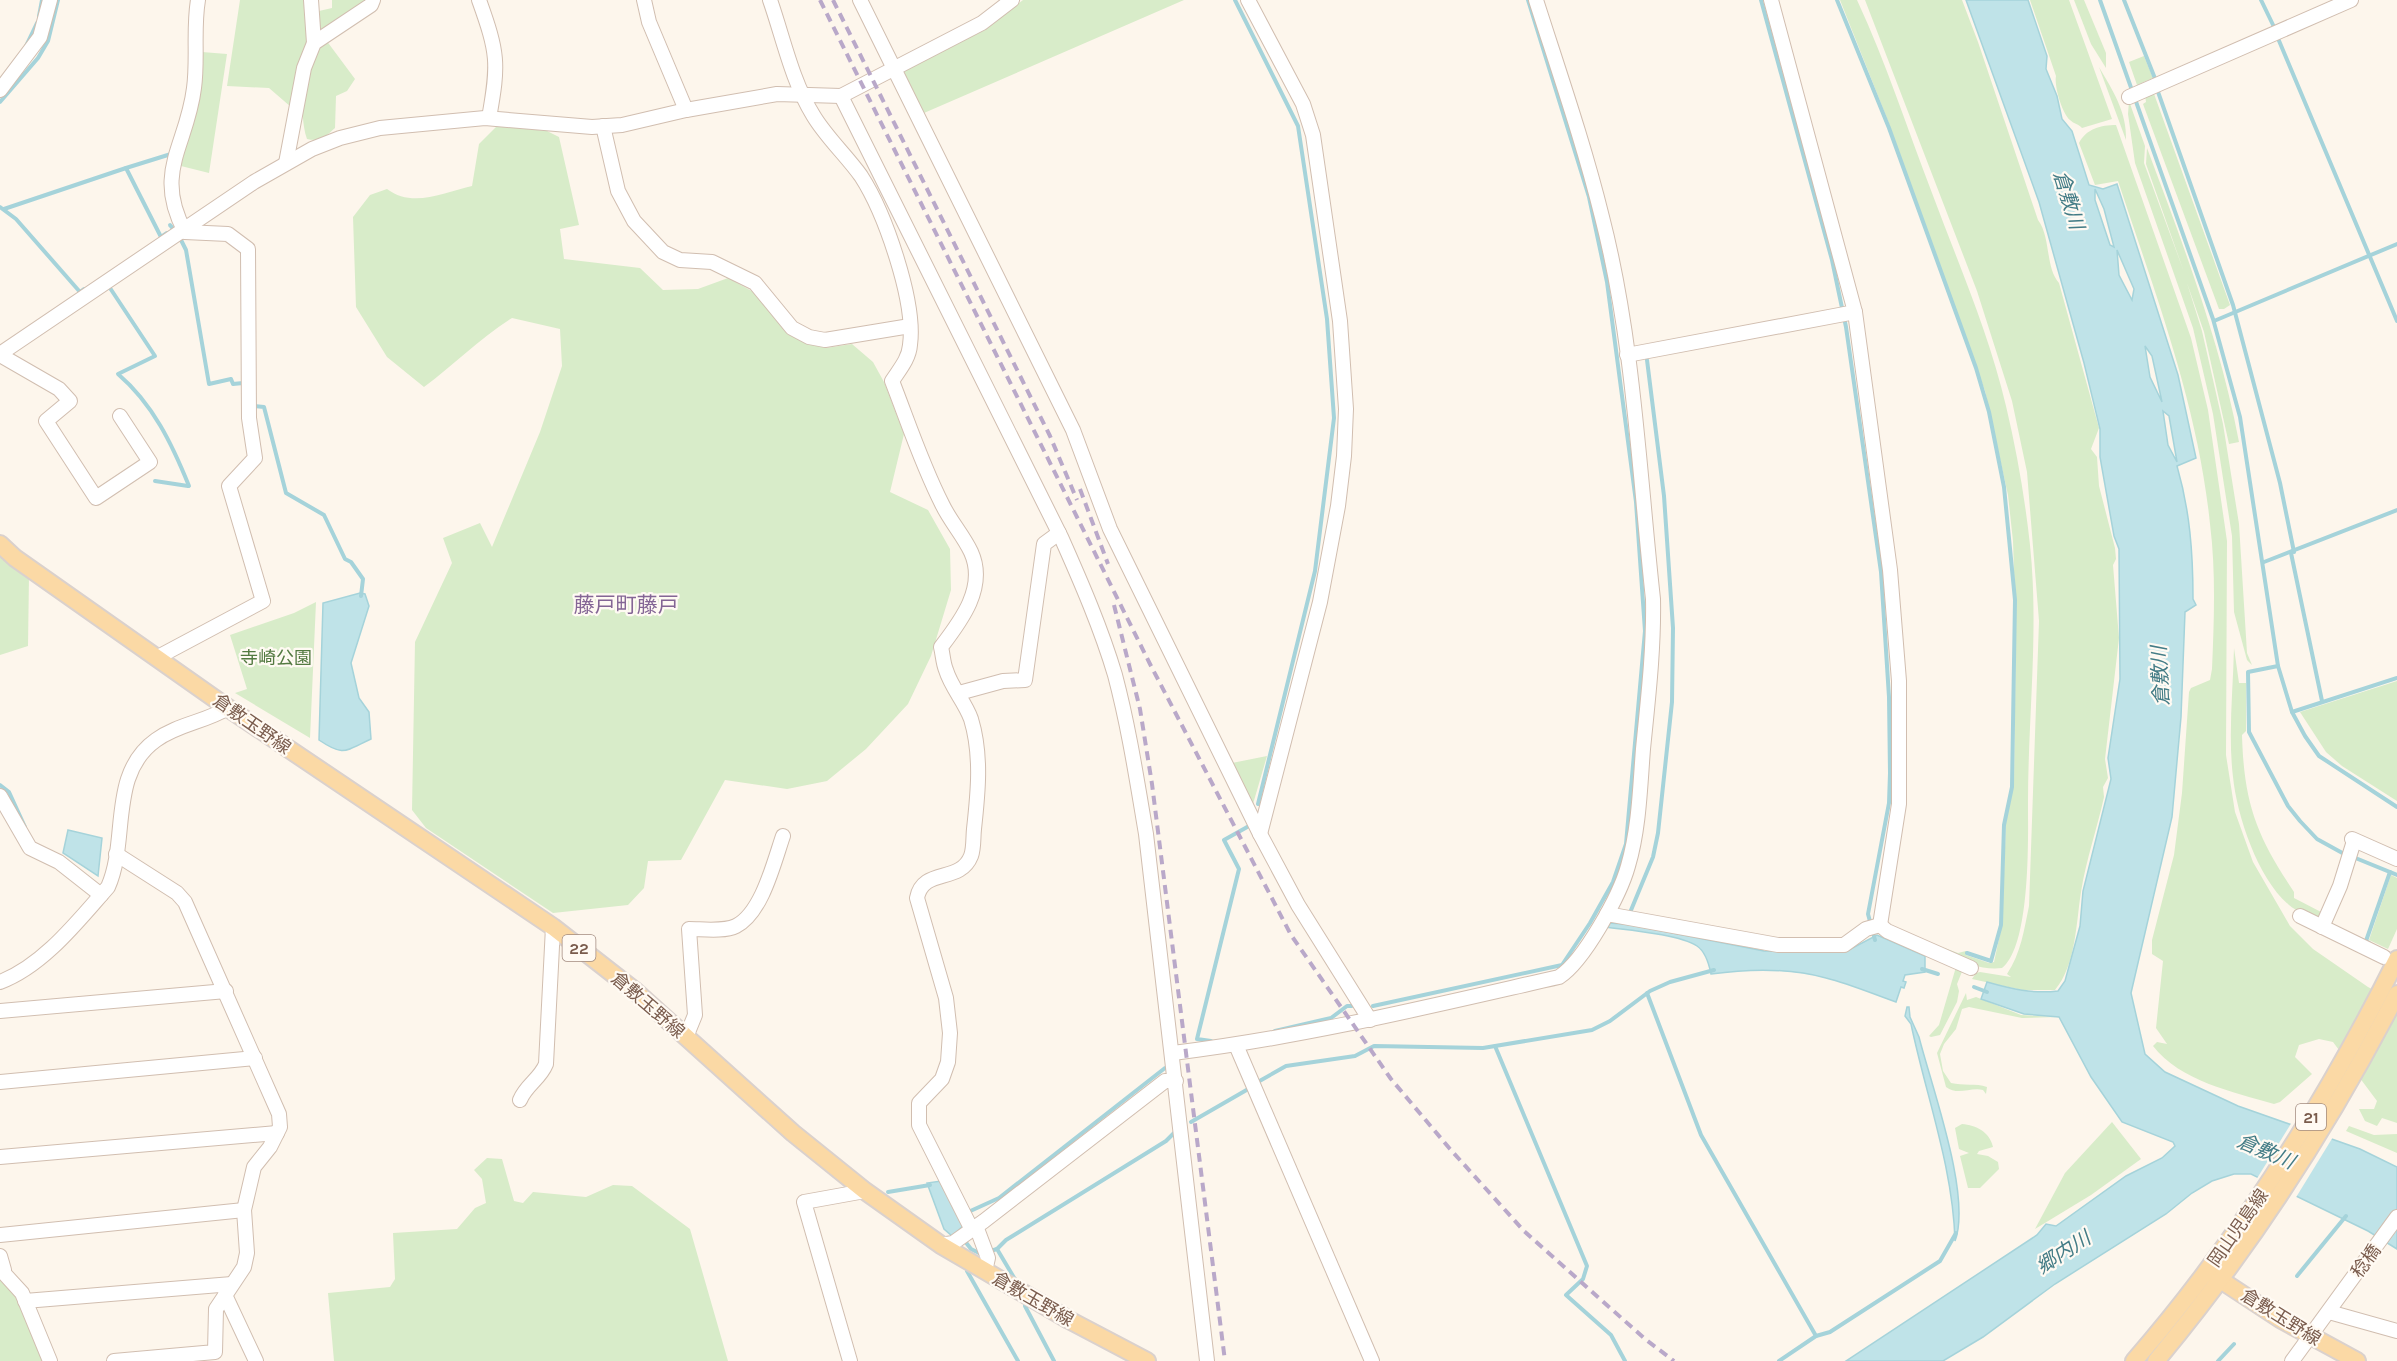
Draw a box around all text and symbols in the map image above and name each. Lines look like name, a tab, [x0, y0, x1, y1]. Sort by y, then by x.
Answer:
water label: 倉敷川	[2049, 168, 2089, 234]
district label: 藤戸町藤戸	[574, 593, 679, 617]
water label: 倉敷川	[2147, 643, 2174, 707]
park label: 寺崎公園	[240, 647, 312, 669]
street label: 倉敷玉野線	[209, 689, 295, 759]
road number: 22	[562, 935, 596, 961]
street label: 倉敷玉野線	[607, 967, 689, 1043]
road number: 21	[2296, 1104, 2326, 1130]
water label: 倉敷川	[2234, 1129, 2300, 1175]
street label: 岡山児島線	[2203, 1185, 2273, 1271]
water label: 郷内川	[2032, 1225, 2096, 1278]
street label: 稔橋	[2347, 1240, 2385, 1282]
street label: 倉敷玉野線	[989, 1267, 1077, 1331]
street label: 倉敷玉野線	[2237, 1284, 2325, 1350]

